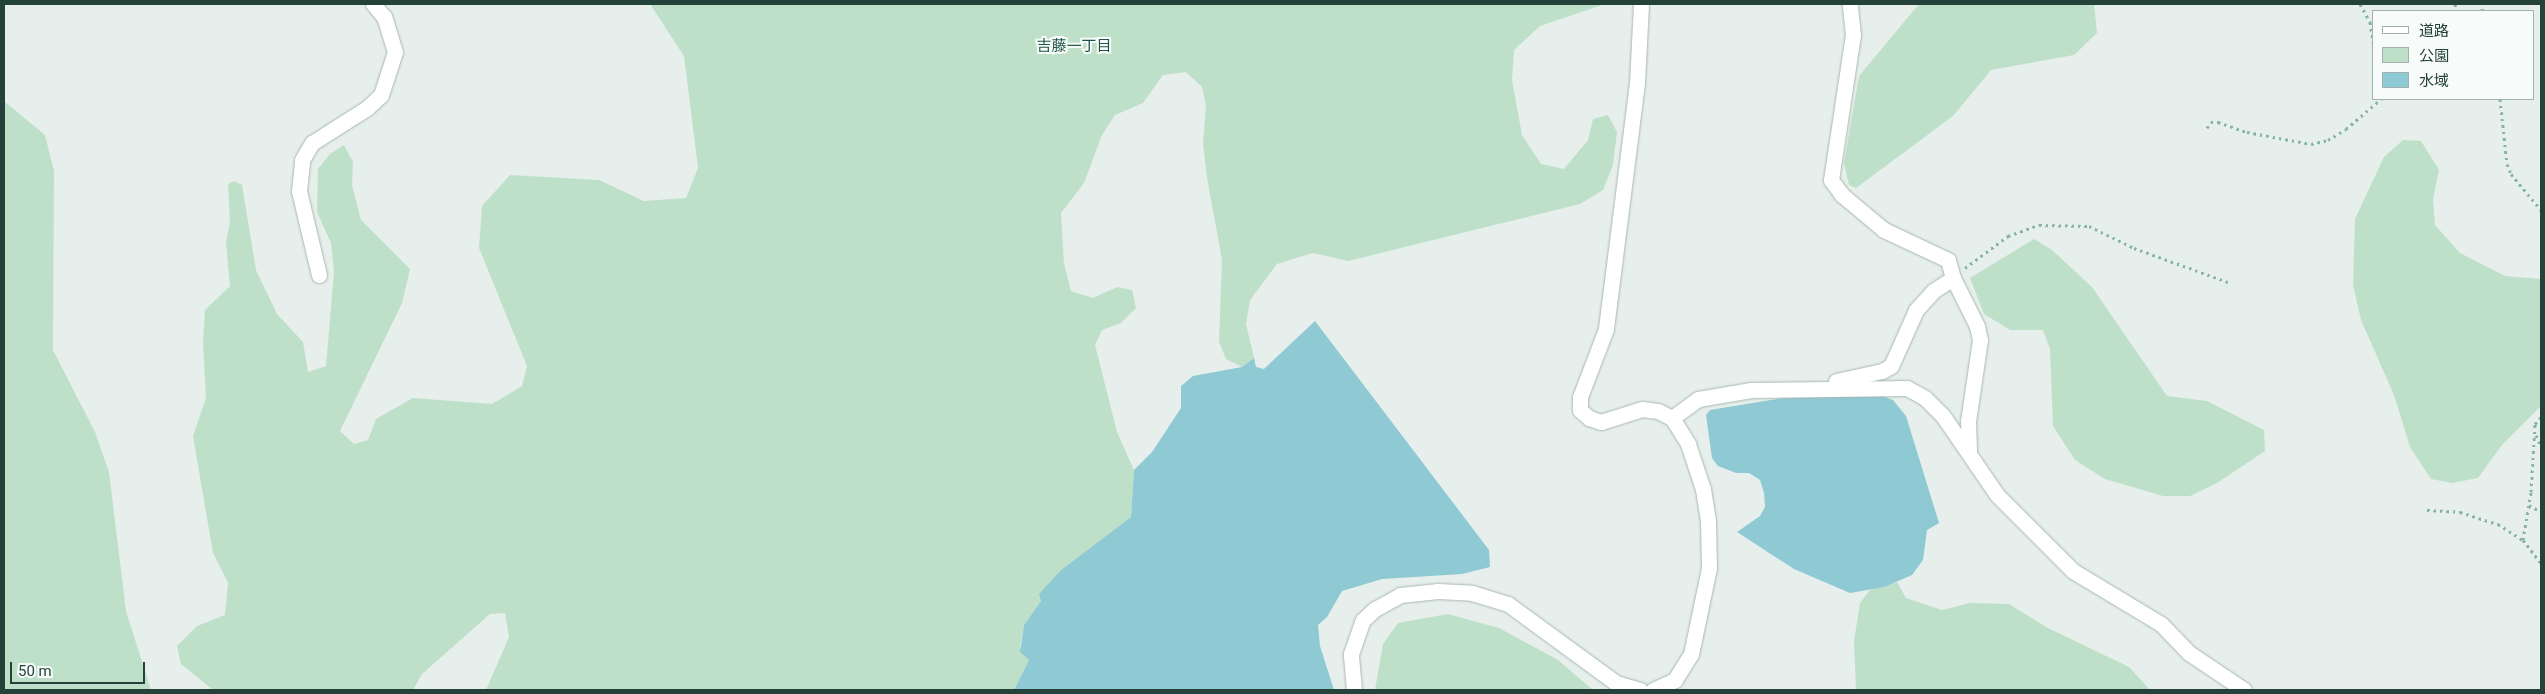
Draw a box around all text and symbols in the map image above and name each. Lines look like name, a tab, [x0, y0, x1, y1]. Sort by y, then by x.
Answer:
legend	[2372, 10, 2535, 100]
text: 道路	[2419, 22, 2449, 40]
district label: 吉藤一丁目	[1037, 38, 1111, 56]
text: 公園	[2419, 47, 2449, 65]
text: 水域	[2419, 72, 2449, 90]
scale bar	[12, 652, 148, 684]
text: 50 m	[18, 662, 52, 680]

